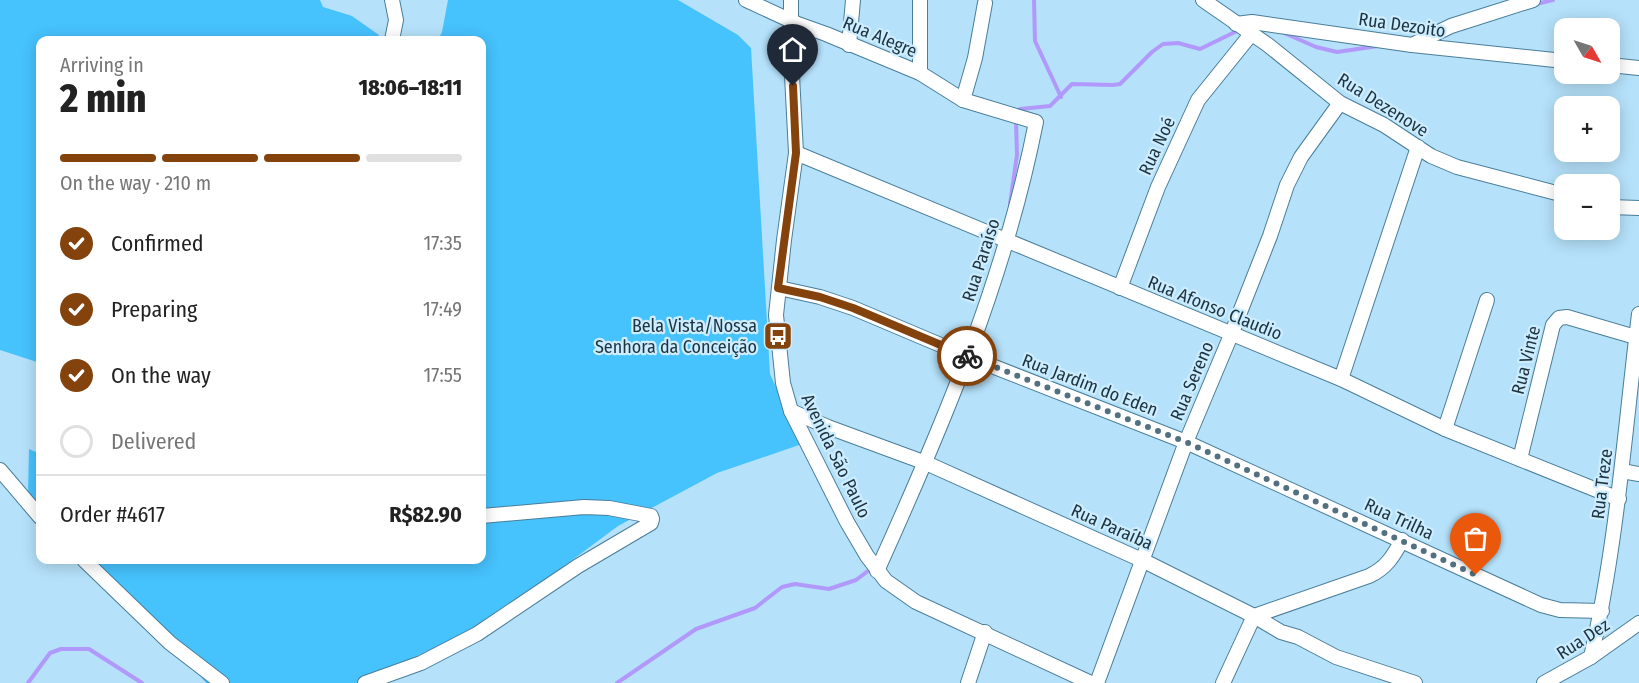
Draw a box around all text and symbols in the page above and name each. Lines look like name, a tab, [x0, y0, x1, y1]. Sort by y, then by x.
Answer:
street label: Rua Dezoito	[1357, 8, 1447, 42]
street label: Rua Alegre	[840, 12, 920, 62]
north arrow	[1554, 18, 1620, 84]
map controls	[1554, 18, 1620, 240]
pin	[767, 24, 818, 86]
icon: home	[776, 33, 809, 66]
text: Arriving in	[60, 53, 144, 77]
street label: Rua Dezenove	[1333, 68, 1433, 142]
text: 18:06–18:11	[358, 74, 462, 101]
text: 2 min	[60, 76, 146, 122]
button: +	[1554, 96, 1620, 162]
street label: Rua Noé	[1134, 113, 1180, 179]
text: On the way · 210 m	[60, 171, 211, 195]
button: −	[1554, 174, 1620, 240]
street label: Rua Paraíso	[957, 216, 1005, 304]
icon: check	[60, 227, 93, 260]
text: Confirmed	[111, 230, 204, 257]
text: 17:35	[423, 231, 462, 255]
street label: Rua Afonso Claudio	[1145, 271, 1285, 345]
icon: check	[60, 293, 93, 326]
text: Preparing	[111, 296, 197, 323]
text: 17:49	[423, 297, 462, 321]
place label: Bela Vista/Nossa Senhora da Conceição	[595, 315, 757, 358]
bus stop icon: Bela Vista/Nossa Senhora da Conceição	[762, 320, 794, 352]
street label: Rua Vinte	[1507, 323, 1545, 397]
courier	[937, 326, 997, 386]
street label: Rua Sereno	[1166, 338, 1218, 424]
icon: bike	[951, 340, 984, 373]
street label: Rua Jardim do Eden	[1019, 349, 1161, 421]
icon: check	[60, 359, 93, 392]
text: On the way	[111, 362, 211, 389]
text: 17:55	[424, 363, 462, 387]
street label: Avenida São Paulo	[796, 390, 876, 522]
text: Delivered	[111, 428, 196, 455]
street label: Rua Treze	[1587, 448, 1617, 520]
street label: Rua Trilha	[1361, 493, 1437, 545]
street label: Rua Paraíba	[1068, 499, 1156, 555]
text: Order #4617	[60, 501, 165, 528]
text: R$82.90	[389, 501, 462, 528]
pin	[1450, 513, 1501, 575]
icon: bag	[1459, 522, 1492, 555]
street label: Rua Dez	[1552, 614, 1614, 664]

